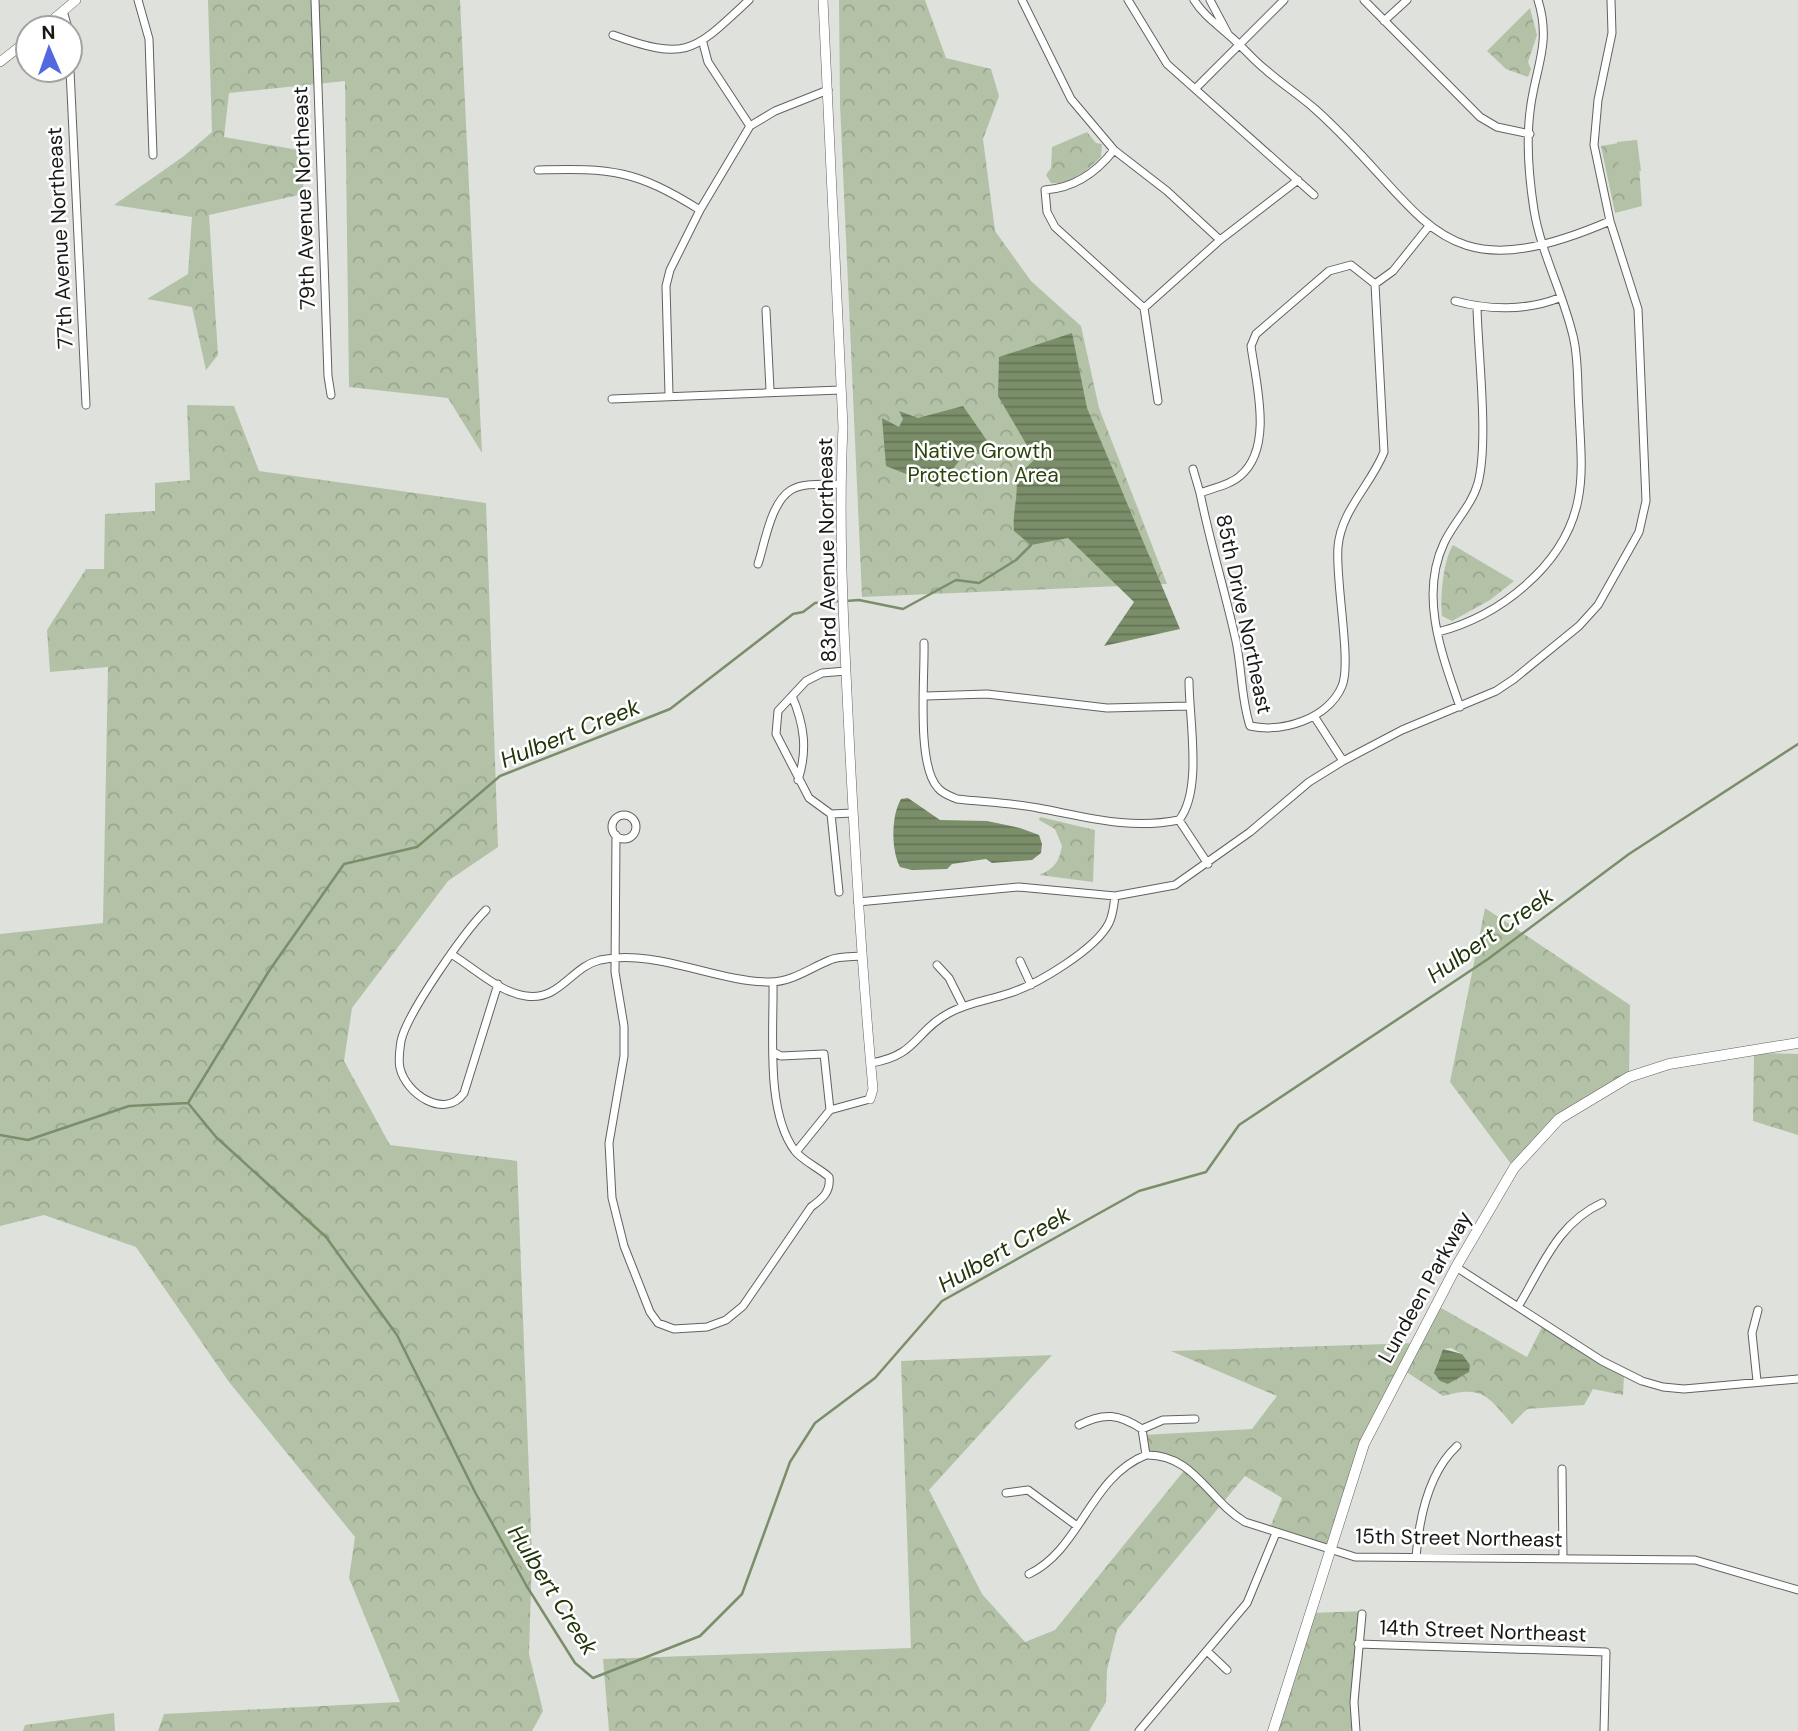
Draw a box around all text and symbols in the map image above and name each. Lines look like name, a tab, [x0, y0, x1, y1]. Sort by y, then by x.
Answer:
north arrow	[14, 14, 84, 84]
text: N	[41, 20, 56, 45]
street label: 79th Avenue Northeast	[286, 86, 322, 310]
street label: 77th Avenue Northeast	[40, 126, 80, 350]
street label: 83rd Avenue Northeast	[811, 437, 843, 663]
park label: Native Growth Protection Area	[907, 437, 1059, 489]
street label: 85th Drive Northeast	[1209, 512, 1279, 716]
water label: Hulbert Creek	[496, 691, 644, 775]
water label: Hulbert Creek	[1421, 880, 1559, 990]
water label: Hulbert Creek	[932, 1199, 1076, 1299]
street label: Lundeen Parkway	[1372, 1206, 1479, 1368]
water label: Hulbert Creek	[501, 1519, 605, 1661]
street label: 15th Street Northeast	[1355, 1522, 1563, 1554]
street label: 14th Street Northeast	[1379, 1613, 1587, 1649]

